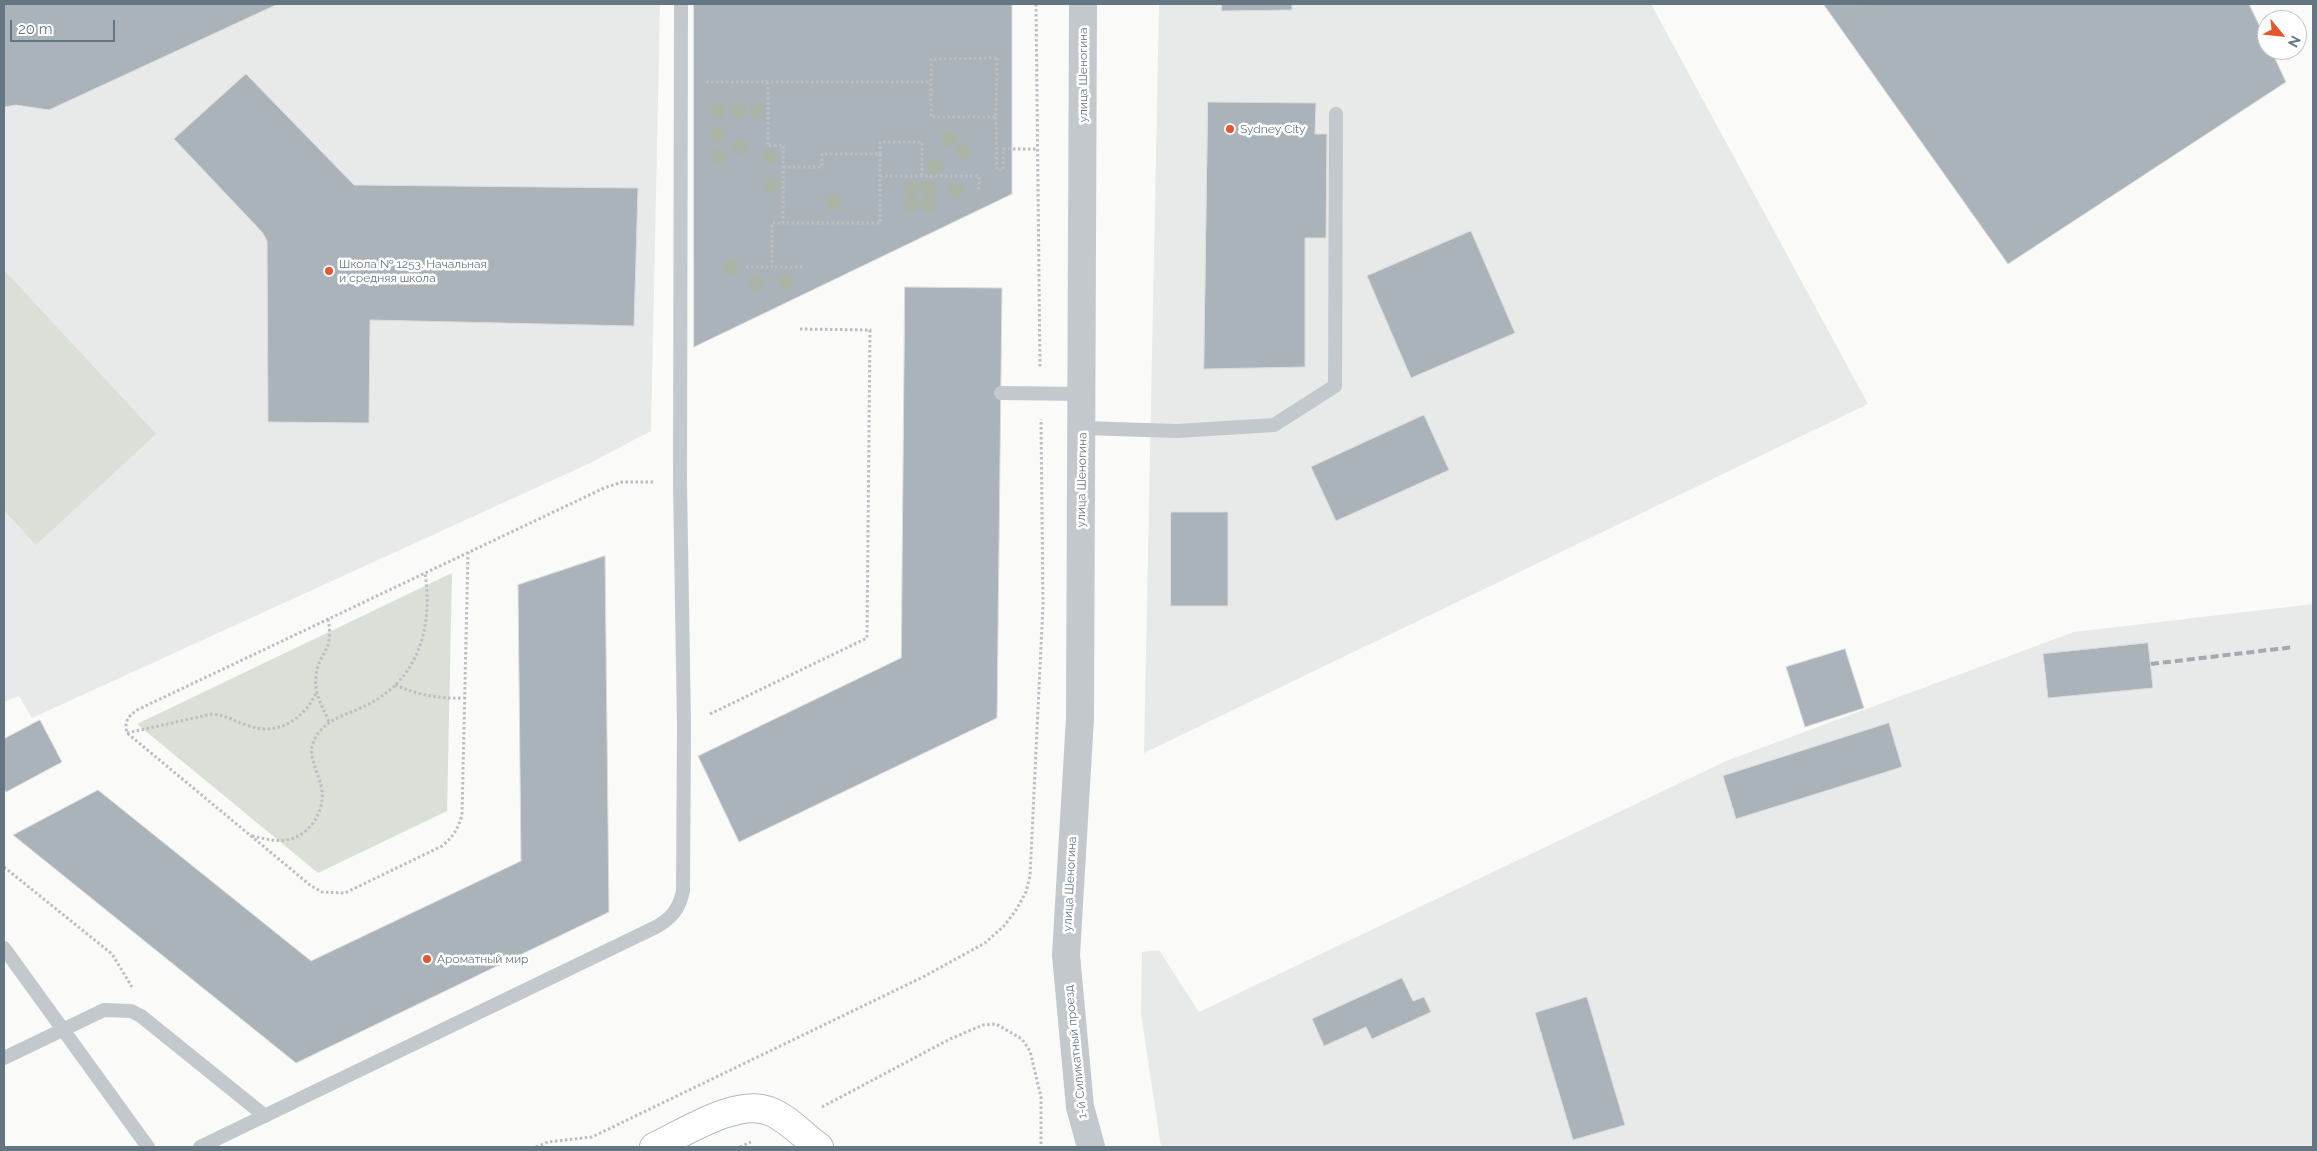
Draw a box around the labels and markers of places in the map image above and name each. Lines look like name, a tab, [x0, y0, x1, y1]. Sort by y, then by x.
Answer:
place label: Sydney City	[1240, 122, 1306, 136]
marker: Sydney City	[1224, 123, 1236, 135]
place label: Школа № 1253. Начальная и средняя школа	[339, 257, 487, 285]
marker: Школа № 1253. Начальная и средняя школа	[323, 265, 335, 277]
place label: Ароматный мир	[437, 952, 528, 966]
marker: Ароматный мир	[421, 953, 433, 965]

